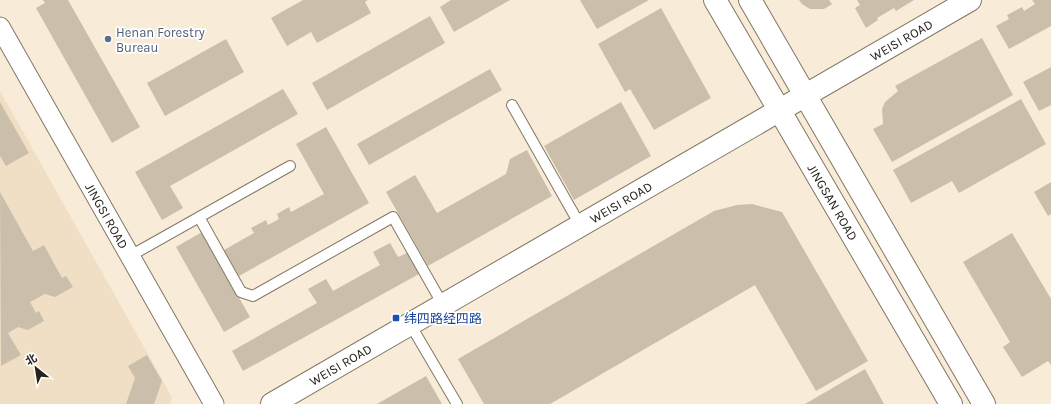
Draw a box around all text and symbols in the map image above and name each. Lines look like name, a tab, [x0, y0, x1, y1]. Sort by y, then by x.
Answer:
street label: WEISI ROAD	[867, 16, 935, 64]
place label: Henan Forestry Bureau	[116, 25, 205, 55]
marker: Henan Forestry Bureau	[103, 34, 113, 44]
street label: JINGSAN ROAD	[805, 161, 861, 243]
street label: WEISI ROAD	[587, 178, 655, 226]
street label: JINGSI ROAD	[83, 180, 132, 251]
place label: 纬四路经四路	[404, 311, 482, 326]
marker: 纬四路经四路	[391, 313, 401, 323]
street label: WEISI ROAD	[306, 340, 374, 388]
north arrow	[16, 348, 56, 388]
text: 北	[23, 351, 39, 368]

